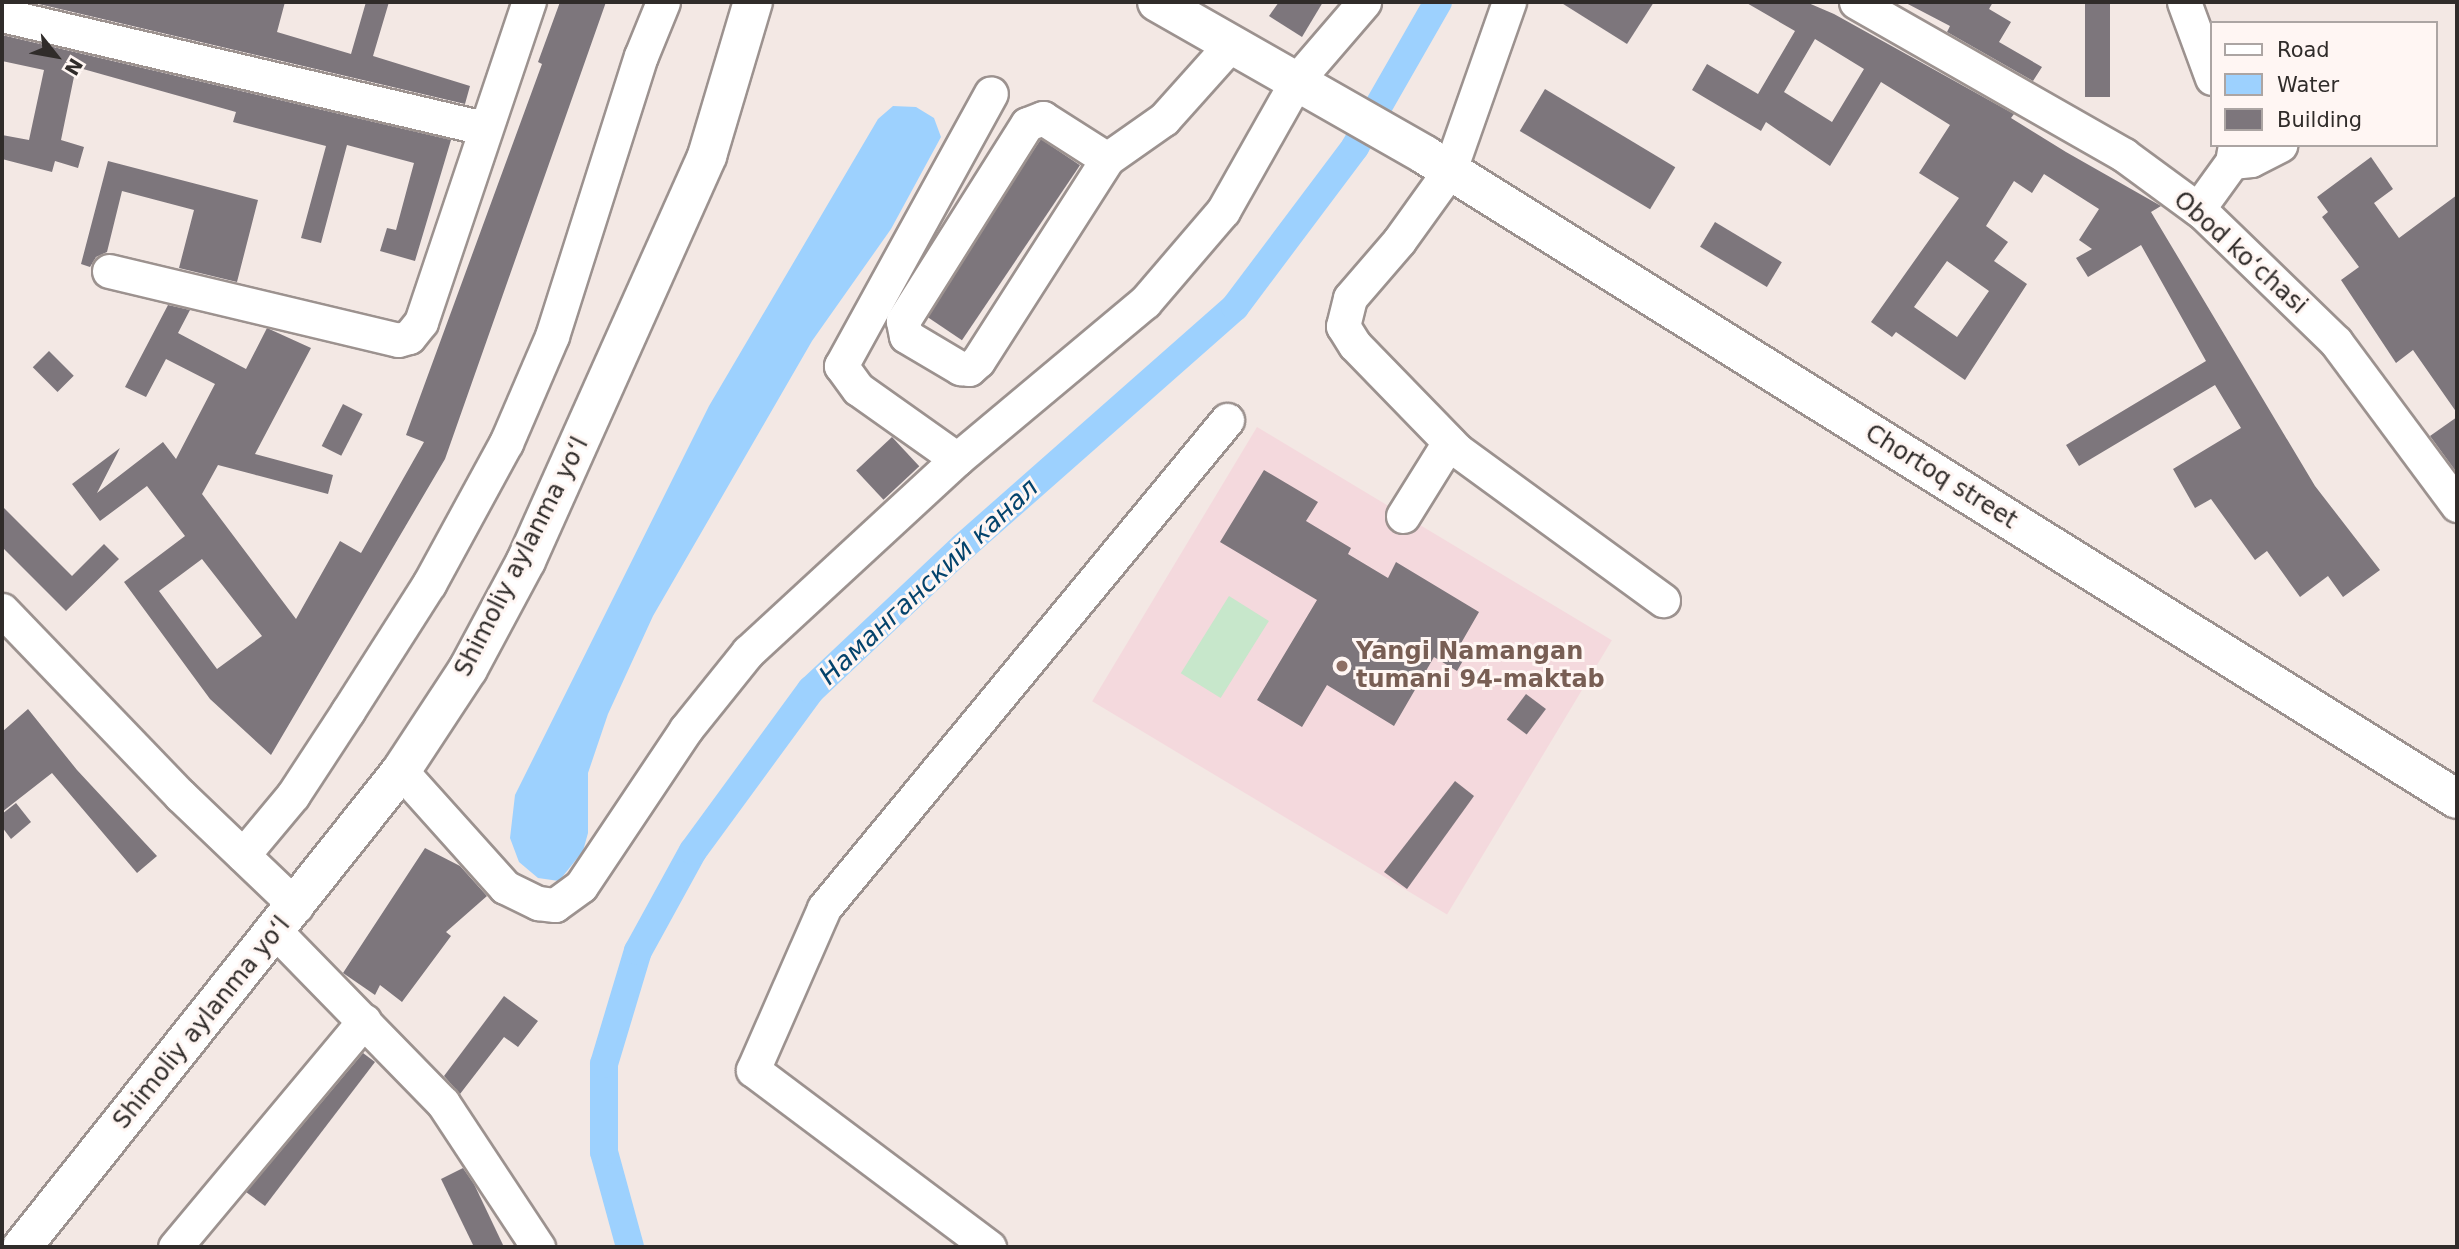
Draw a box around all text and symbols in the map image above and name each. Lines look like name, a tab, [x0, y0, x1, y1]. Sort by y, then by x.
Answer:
north arrow	[21, 21, 91, 91]
legend	[2210, 21, 2438, 147]
text: Road	[2277, 38, 2330, 62]
text: N	[60, 54, 88, 79]
text: Water	[2277, 73, 2339, 97]
text: Building	[2277, 108, 2362, 132]
street label: Obod koʻchasi	[2167, 186, 2313, 320]
street label: Chortoq street	[1860, 419, 2022, 535]
street label: Shimoliy aylanma yoʻl	[449, 433, 595, 681]
water label: Наманганский канал	[813, 472, 1045, 692]
place label: Yangi Namangan tumani 94-maktab	[1356, 638, 1605, 694]
marker: Yangi Namangan tumani 94-maktab	[1334, 658, 1350, 674]
street label: Shimoliy aylanma yoʻl	[108, 911, 296, 1135]

